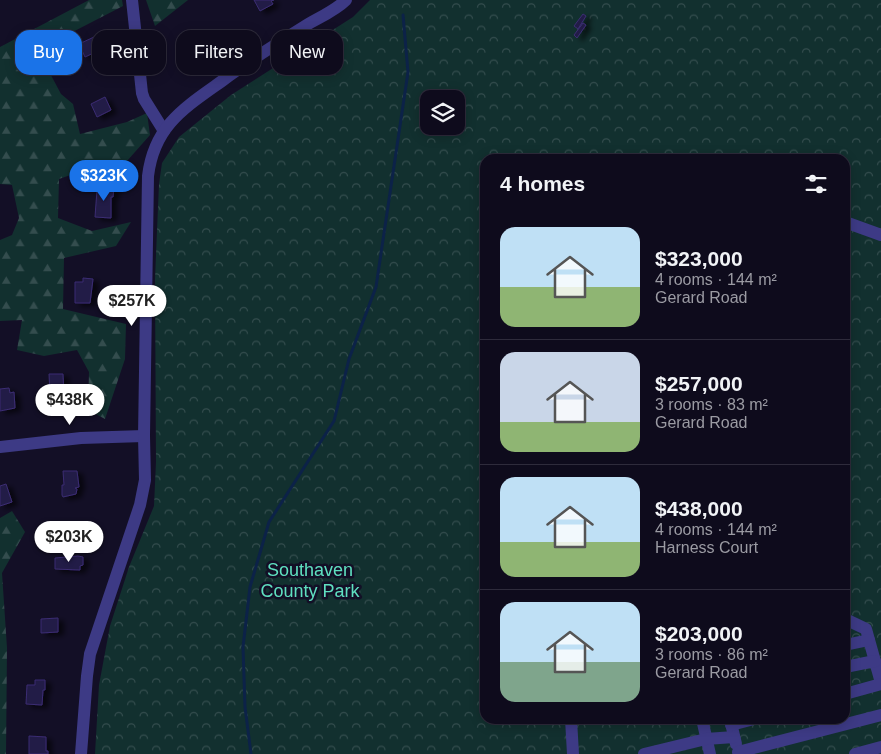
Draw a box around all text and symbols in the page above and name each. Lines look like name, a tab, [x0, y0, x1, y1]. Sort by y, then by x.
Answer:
chip: Buy	[15, 30, 82, 75]
chip: Rent	[92, 30, 166, 75]
chip: Filters	[176, 30, 261, 75]
chip: New	[271, 30, 343, 75]
map controls	[420, 90, 465, 135]
button: layers	[420, 90, 465, 135]
pin: $323K	[69, 160, 139, 202]
text: $323K	[80, 167, 128, 184]
icon: filters	[802, 170, 830, 198]
text: 4 homes	[500, 172, 585, 195]
icon: home	[540, 247, 600, 307]
text: $323,000	[655, 247, 743, 270]
text: 4 rooms · 144 m²	[655, 271, 777, 288]
pin: $257K	[97, 284, 167, 327]
text: Gerard Road	[655, 289, 748, 306]
text: $257K	[108, 292, 156, 309]
icon: home	[540, 372, 600, 432]
text: $257,000	[655, 372, 743, 395]
pin: $438K	[35, 384, 105, 426]
text: $438K	[46, 391, 94, 408]
text: 3 rooms · 83 m²	[655, 396, 768, 413]
text: Gerard Road	[655, 414, 748, 431]
icon: home	[540, 497, 600, 557]
text: $438,000	[655, 497, 743, 520]
pin: $203K	[34, 520, 104, 563]
text: 4 rooms · 144 m²	[655, 521, 777, 538]
text: $203K	[45, 528, 93, 545]
text: Harness Court	[655, 539, 758, 556]
park label: Southaven County Park	[260, 560, 361, 601]
icon: home	[540, 622, 600, 682]
text: $203,000	[655, 622, 743, 645]
text: 3 rooms · 86 m²	[655, 646, 768, 663]
text: Gerard Road	[655, 664, 748, 681]

